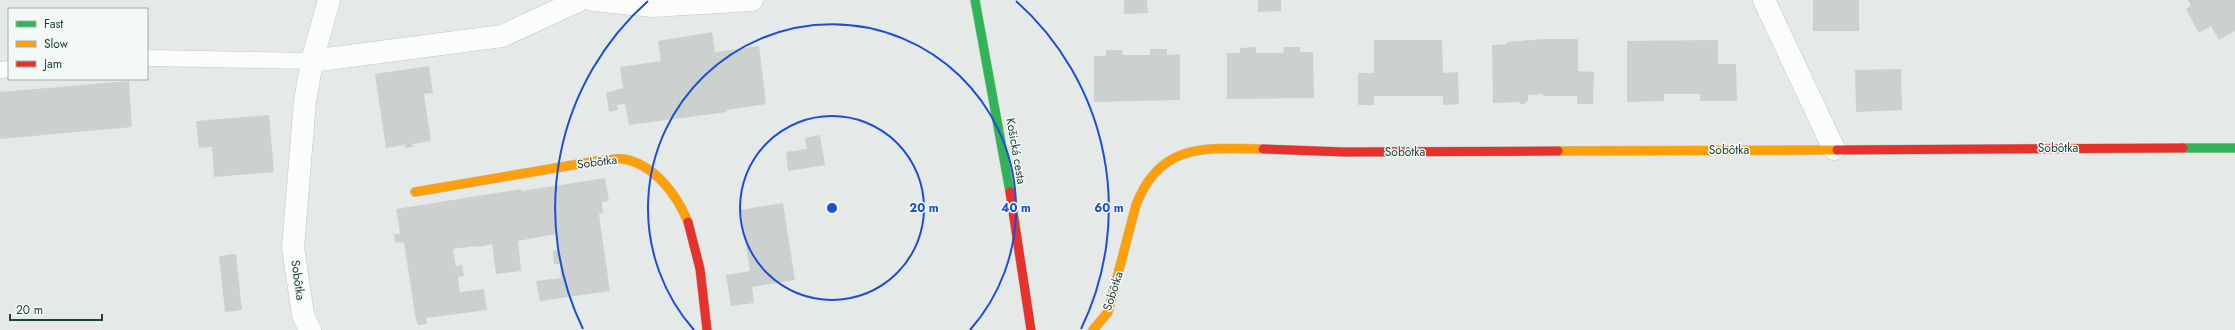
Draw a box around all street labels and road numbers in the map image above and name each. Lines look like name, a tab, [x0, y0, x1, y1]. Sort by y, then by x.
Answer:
street label: Košická cesta	[1001, 117, 1031, 186]
street label: Sobôtka	[2038, 139, 2078, 157]
street label: Sobôtka	[1709, 141, 1749, 159]
street label: Sobôtka	[1385, 143, 1425, 161]
street label: Sobôtka	[576, 151, 618, 173]
street label: Sobôtka	[286, 259, 310, 302]
street label: Sobôtka	[1098, 269, 1128, 313]

